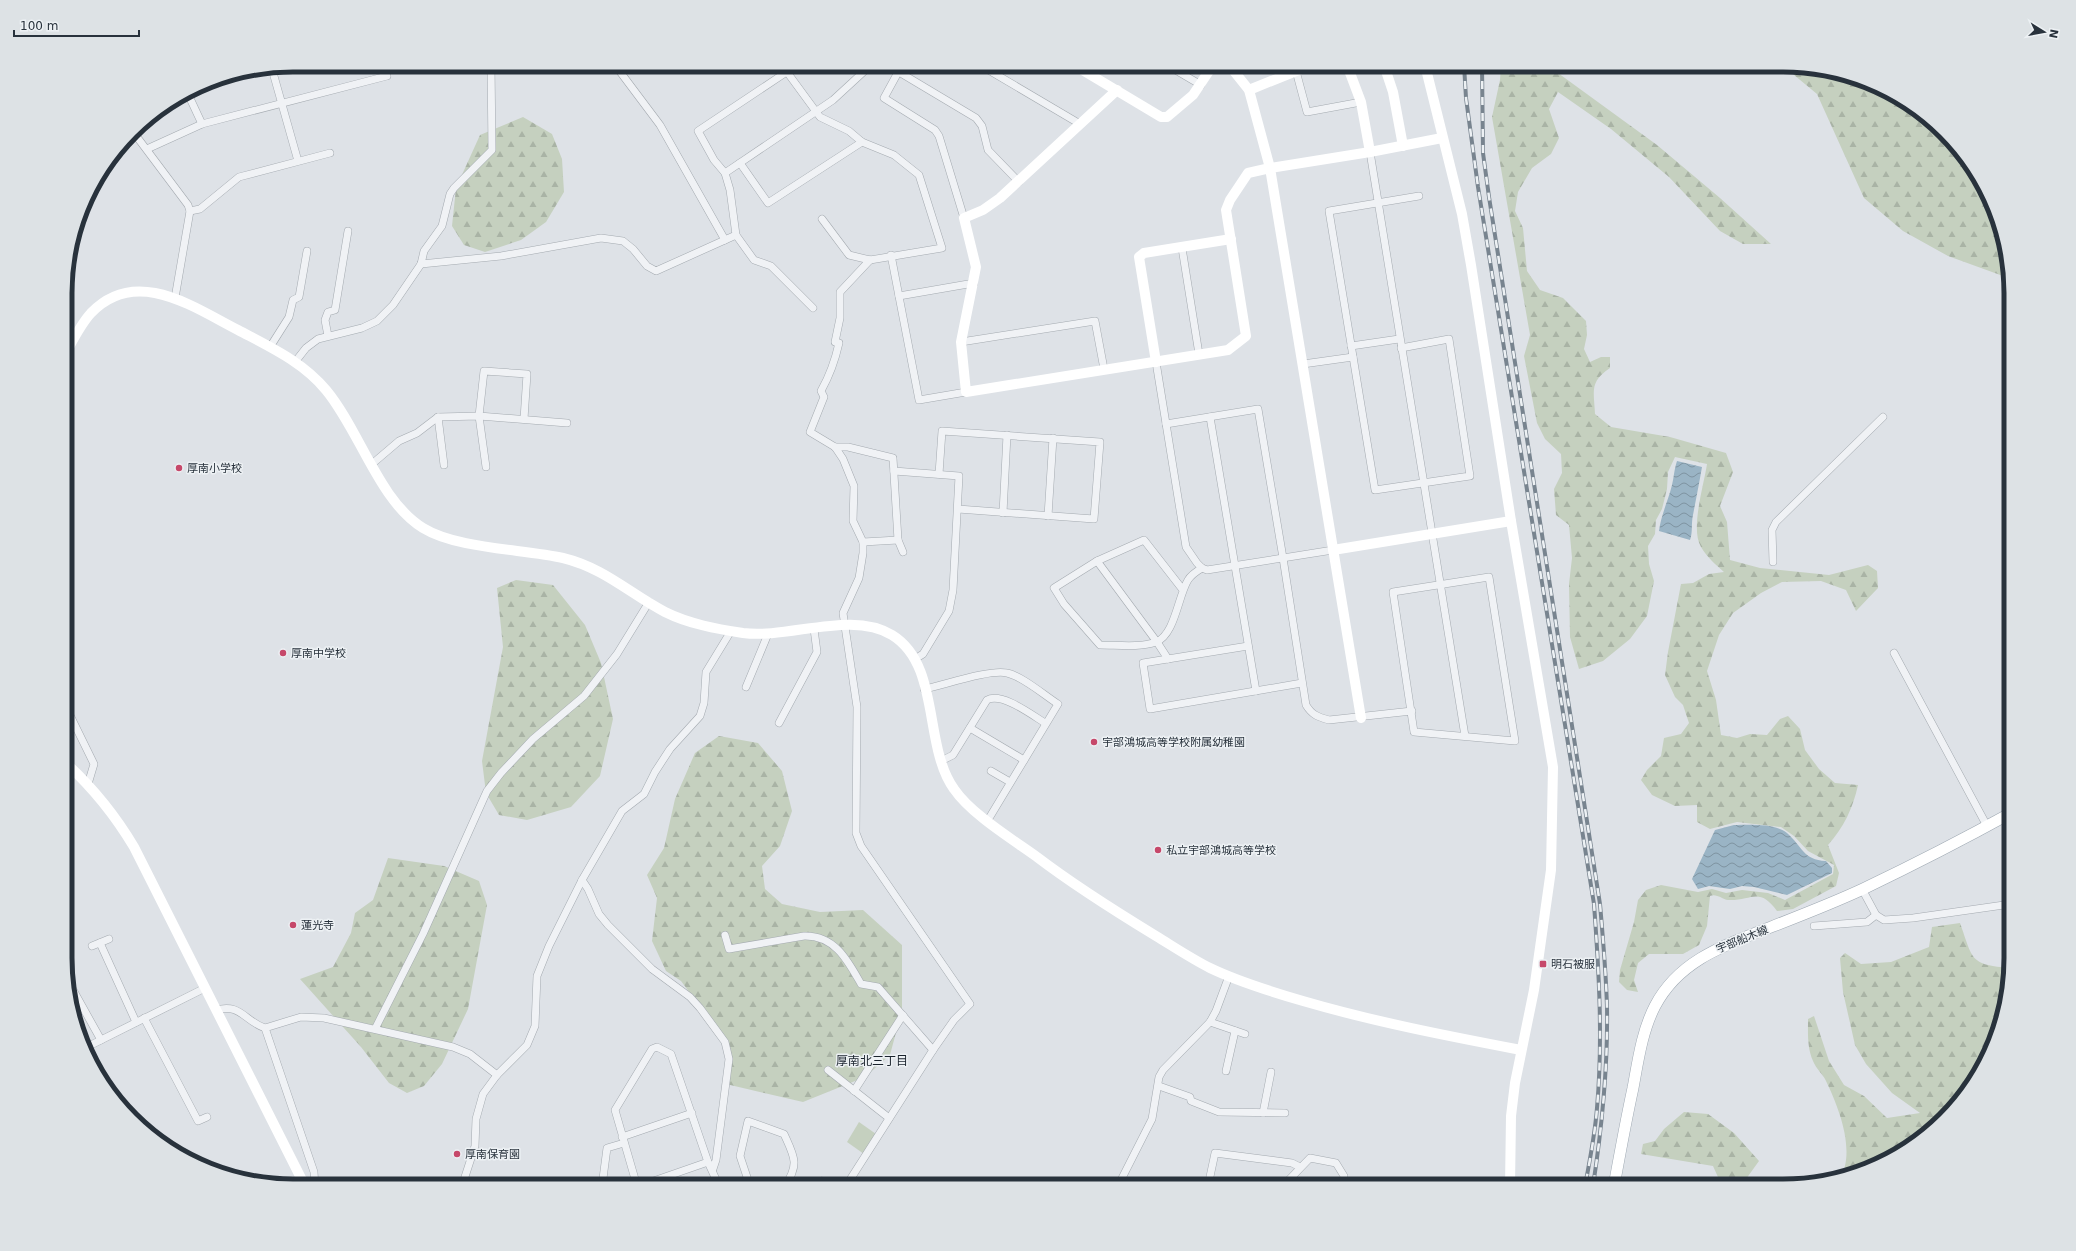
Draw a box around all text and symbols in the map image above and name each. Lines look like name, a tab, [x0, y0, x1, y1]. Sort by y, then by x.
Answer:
scale bar	[14, 12, 139, 38]
north arrow	[2024, 12, 2064, 52]
text: 100 m	[20, 19, 58, 33]
text: N	[2046, 28, 2061, 40]
place label: 厚南小学校	[187, 462, 242, 475]
marker: 厚南小学校	[174, 463, 184, 473]
place label: 厚南中学校	[291, 647, 346, 660]
marker: 厚南中学校	[278, 648, 288, 658]
place label: 宇部鴻城高等学校附属幼稚園	[1102, 736, 1245, 749]
marker: 宇部鴻城高等学校附属幼稚園	[1089, 737, 1099, 747]
place label: 私立宇部鴻城高等学校	[1166, 844, 1276, 857]
marker: 私立宇部鴻城高等学校	[1153, 845, 1163, 855]
place label: 蓮光寺	[301, 919, 334, 932]
marker: 蓮光寺	[288, 920, 298, 930]
street label: 宇部船木線	[1714, 923, 1770, 956]
place label: 明石被服	[1551, 958, 1595, 971]
marker: 明石被服	[1538, 959, 1548, 969]
district label: 厚南北三丁目	[836, 1054, 908, 1068]
place label: 厚南保育園	[465, 1148, 520, 1161]
marker: 厚南保育園	[452, 1149, 462, 1159]

